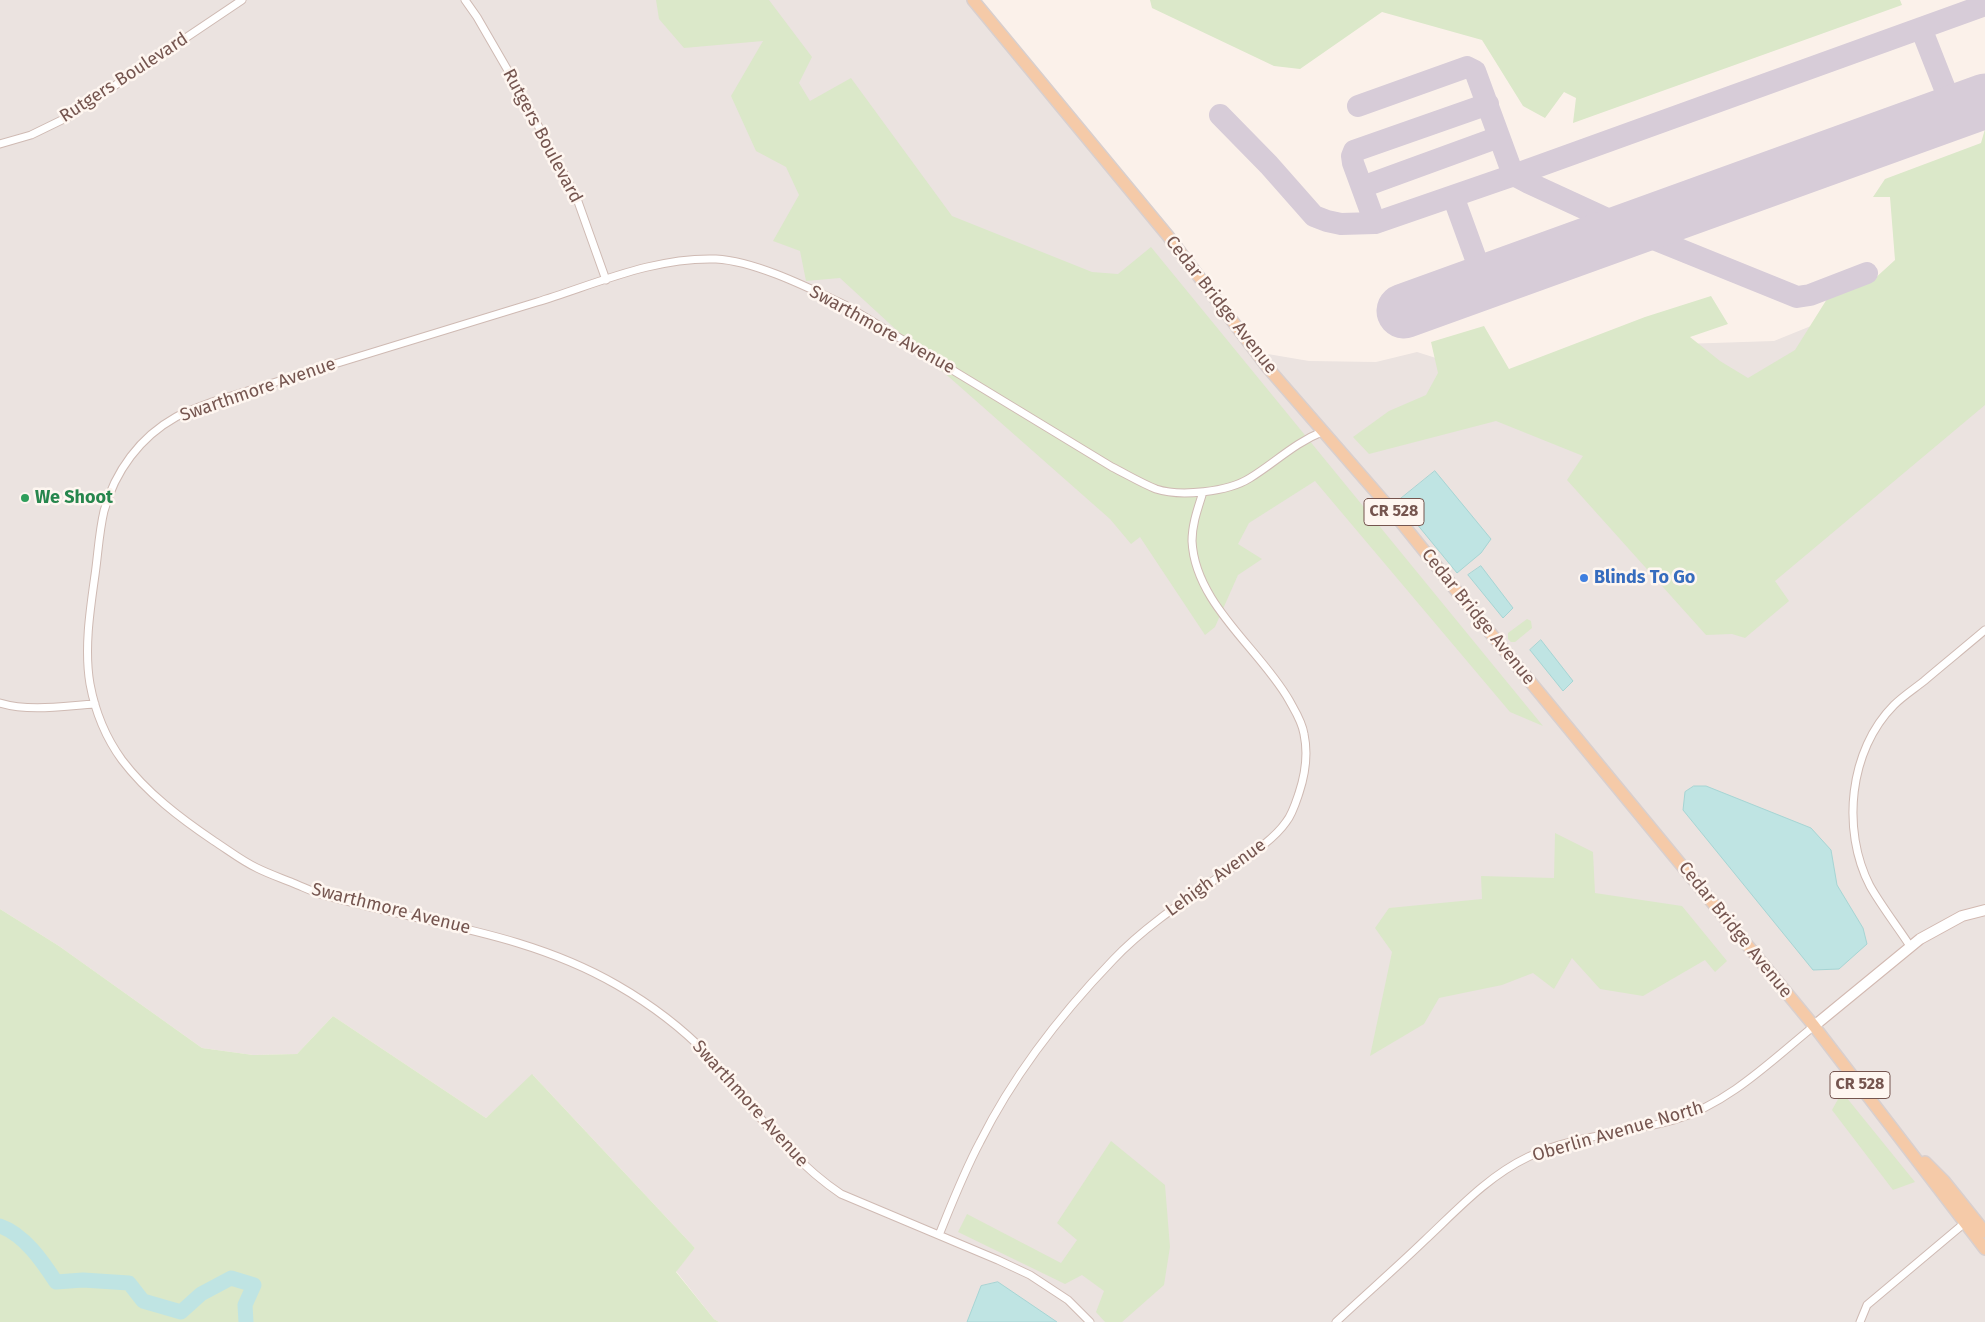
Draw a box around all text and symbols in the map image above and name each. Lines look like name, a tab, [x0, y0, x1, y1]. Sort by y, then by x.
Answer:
street label: Rutgers Boulevard	[56, 28, 192, 128]
street label: Rutgers Boulevard	[498, 65, 586, 207]
street label: Cedar Bridge Avenue	[1160, 232, 1282, 378]
street label: Swarthmore Avenue	[806, 281, 958, 379]
street label: Swarthmore Avenue	[177, 353, 339, 427]
place label: We Shoot	[35, 487, 113, 509]
marker: We Shoot	[19, 492, 31, 504]
road number: CR 528	[1364, 498, 1424, 526]
street label: Cedar Bridge Avenue	[1416, 545, 1540, 689]
place label: Blinds To Go	[1594, 567, 1695, 589]
marker: Blinds To Go	[1578, 572, 1590, 584]
street label: Lehigh Avenue	[1162, 834, 1270, 922]
street label: Cedar Bridge Avenue	[1673, 858, 1797, 1002]
street label: Swarthmore Avenue	[309, 879, 473, 939]
street label: Swarthmore Avenue	[687, 1036, 813, 1172]
road number: CR 528	[1830, 1072, 1890, 1098]
street label: Oberlin Avenue North	[1530, 1097, 1706, 1167]

